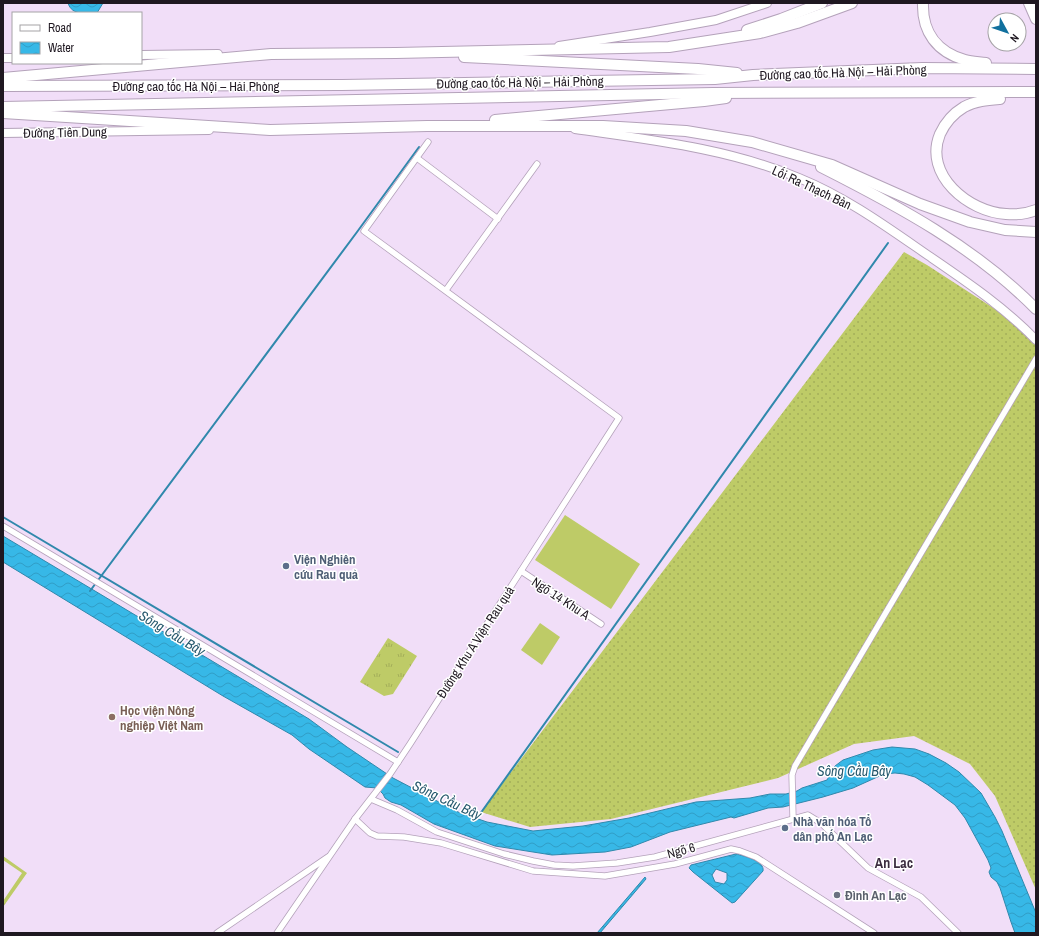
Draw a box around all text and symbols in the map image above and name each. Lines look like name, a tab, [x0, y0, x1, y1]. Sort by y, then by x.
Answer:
legend	[12, 12, 142, 64]
north arrow	[987, 12, 1027, 52]
text: Road	[48, 20, 72, 36]
text: N	[1007, 31, 1022, 45]
text: Water	[48, 40, 75, 56]
street label: Đường cao tốc Hà Nội – Hải Phòng	[759, 61, 927, 84]
street label: Đường cao tốc Hà Nội – Hải Phòng	[436, 73, 604, 92]
street label: Đường cao tốc Hà Nội – Hải Phòng	[112, 78, 280, 95]
street label: Đường Tiên Dung	[23, 123, 107, 142]
street label: Lối Ra Thạch Bàn	[769, 162, 854, 213]
place label: Viện Nghiên cứu Rau quả	[294, 551, 358, 583]
marker: Viện Nghiên cứu Rau quả	[281, 561, 291, 571]
street label: Ngõ 14 Khu A	[529, 573, 594, 624]
street label: Đường Khu A Viện Rau quả	[433, 583, 518, 702]
water label: Sông Cầu Bây	[136, 606, 209, 660]
place label: Học viện Nông nghiệp Việt Nam	[120, 702, 203, 734]
marker: Học viện Nông nghiệp Việt Nam	[107, 712, 117, 722]
water label: Sông Cầu Bây	[817, 762, 892, 780]
water label: Sông Cầu Bây	[410, 776, 485, 824]
place label: Nhà văn hóa Tổ dân phố An Lạc	[793, 813, 873, 845]
marker: Nhà văn hóa Tổ dân phố An Lạc	[780, 823, 790, 833]
street label: Ngõ 6	[665, 839, 697, 862]
district label: An Lạc	[875, 854, 913, 872]
place label: Đình An Lạc	[845, 887, 907, 904]
marker: Đình An Lạc	[832, 890, 842, 900]

